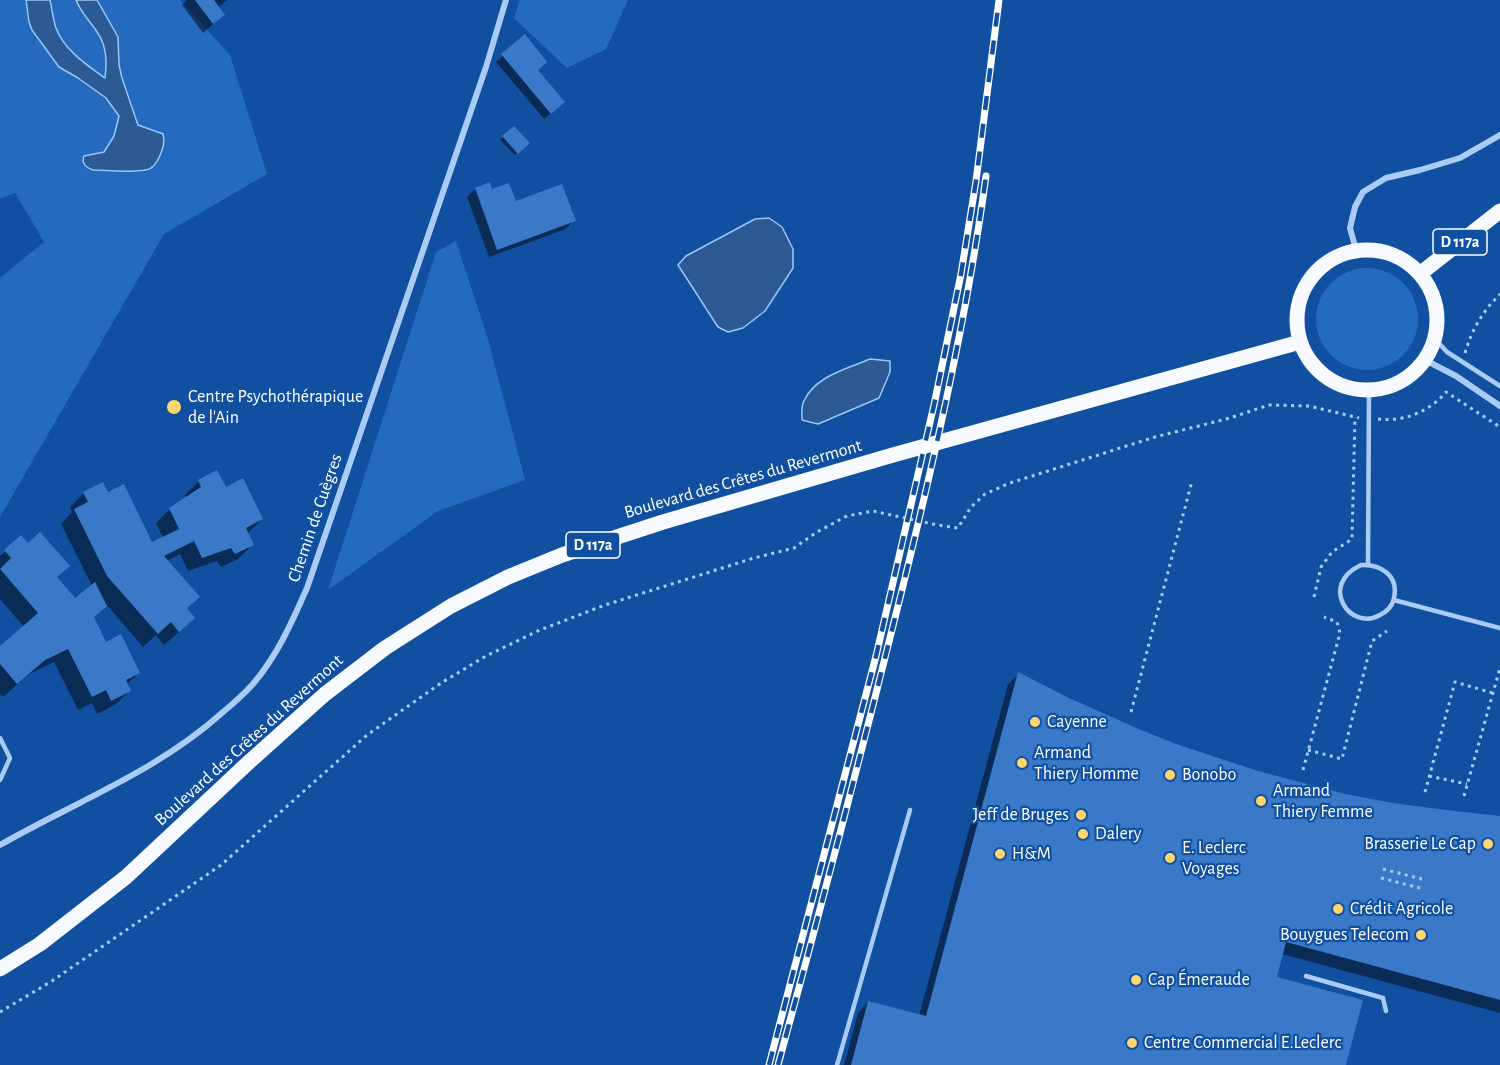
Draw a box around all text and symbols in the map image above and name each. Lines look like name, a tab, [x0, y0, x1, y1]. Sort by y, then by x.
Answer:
road number: D 117a	[1433, 229, 1487, 255]
place label: Centre Psychothérapique de l'Ain	[188, 386, 363, 428]
marker: Centre Psychothérapique de l'Ain	[165, 398, 183, 416]
street label: Boulevard des Crêtes du Revermont	[622, 435, 864, 523]
street label: Chemin de Cuègres	[283, 451, 347, 585]
road number: D 117a	[566, 532, 620, 558]
street label: Boulevard des Crêtes du Revermont	[150, 650, 348, 830]
place label: Cayenne	[1047, 711, 1107, 733]
marker: Cayenne	[1028, 715, 1042, 729]
place label: Armand Thiery Homme	[1034, 742, 1139, 784]
marker: Armand Thiery Homme	[1015, 756, 1029, 770]
place label: Bonobo	[1182, 764, 1236, 786]
marker: Bonobo	[1163, 768, 1177, 782]
place label: Armand Thiery Femme	[1273, 780, 1373, 822]
marker: Armand Thiery Femme	[1254, 794, 1268, 808]
place label: Jeff de Bruges	[973, 804, 1069, 826]
marker: Jeff de Bruges	[1074, 808, 1088, 822]
place label: Dalery	[1095, 823, 1141, 845]
marker: Dalery	[1076, 827, 1090, 841]
place label: Brasserie Le Cap	[1364, 833, 1476, 855]
place label: E. Leclerc Voyages	[1182, 837, 1246, 880]
marker: Brasserie Le Cap	[1481, 837, 1495, 851]
place label: H&M	[1012, 843, 1051, 865]
marker: H&M	[993, 847, 1007, 861]
marker: E. Leclerc Voyages	[1163, 851, 1177, 865]
place label: Crédit Agricole	[1350, 898, 1453, 920]
marker: Crédit Agricole	[1331, 902, 1345, 916]
place label: Bouygues Telecom	[1280, 924, 1409, 946]
marker: Bouygues Telecom	[1414, 928, 1428, 942]
place label: Cap Émeraude	[1148, 969, 1250, 991]
marker: Cap Émeraude	[1129, 973, 1143, 987]
place label: Centre Commercial E.Leclerc	[1144, 1032, 1342, 1054]
marker: Centre Commercial E.Leclerc	[1125, 1036, 1139, 1050]

